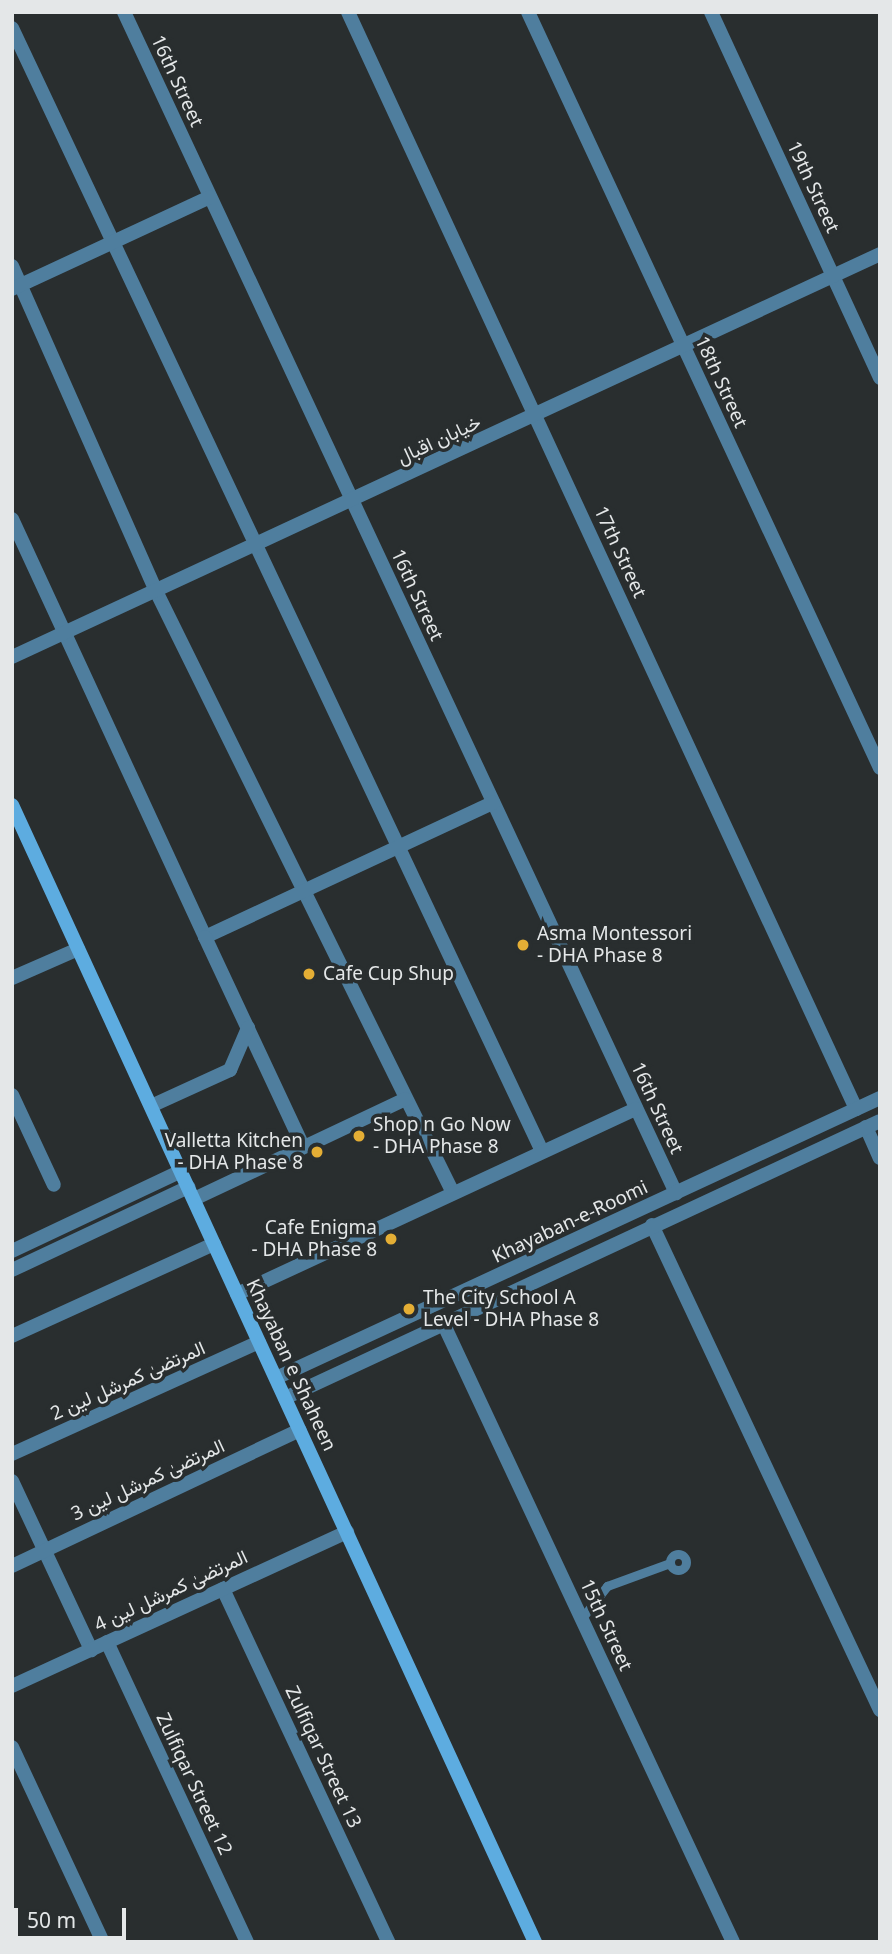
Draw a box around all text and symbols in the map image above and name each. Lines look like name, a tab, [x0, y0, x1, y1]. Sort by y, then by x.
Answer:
street label: 16th Street	[146, 32, 208, 130]
street label: 19th Street	[782, 138, 844, 236]
street label: 18th Street	[690, 333, 752, 431]
street label: خیابان اقبال	[394, 411, 484, 469]
street label: 17th Street	[589, 503, 651, 601]
street label: 16th Street	[386, 546, 448, 644]
place label: Asma Montessori - DHA Phase 8	[537, 923, 692, 967]
marker: Asma Montessori - DHA Phase 8	[515, 937, 531, 953]
place label: Cafe Cup Shup	[323, 963, 454, 985]
marker: Cafe Cup Shup	[301, 966, 317, 982]
street label: 16th Street	[626, 1059, 688, 1157]
place label: Shop n Go Now - DHA Phase 8	[373, 1114, 511, 1158]
marker: Shop n Go Now - DHA Phase 8	[351, 1128, 367, 1144]
place label: Valletta Kitchen - DHA Phase 8	[165, 1130, 303, 1174]
marker: Valletta Kitchen - DHA Phase 8	[309, 1144, 325, 1160]
street label: Khayaban-e-Roomi	[489, 1176, 651, 1268]
place label: Cafe Enigma - DHA Phase 8	[251, 1217, 377, 1261]
marker: Cafe Enigma - DHA Phase 8	[383, 1231, 399, 1247]
street label: Khayaban e Shaheen	[241, 1275, 341, 1455]
place label: The City School A Level - DHA Phase 8	[423, 1287, 599, 1331]
marker: The City School A Level - DHA Phase 8	[401, 1301, 417, 1317]
street label: المرتضیٰ کمرشل لین 2	[47, 1337, 209, 1425]
street label: المرتضیٰ کمرشل لین 3	[68, 1434, 228, 1526]
street label: المرتضیٰ کمرشل لین 4	[91, 1545, 251, 1637]
street label: 15th Street	[575, 1576, 637, 1674]
street label: Zulfiqar Street 13	[280, 1682, 366, 1832]
street label: Zulfiqar Street 12	[151, 1709, 237, 1859]
scale bar	[18, 1895, 130, 1939]
text: 50 m	[27, 1906, 76, 1934]

